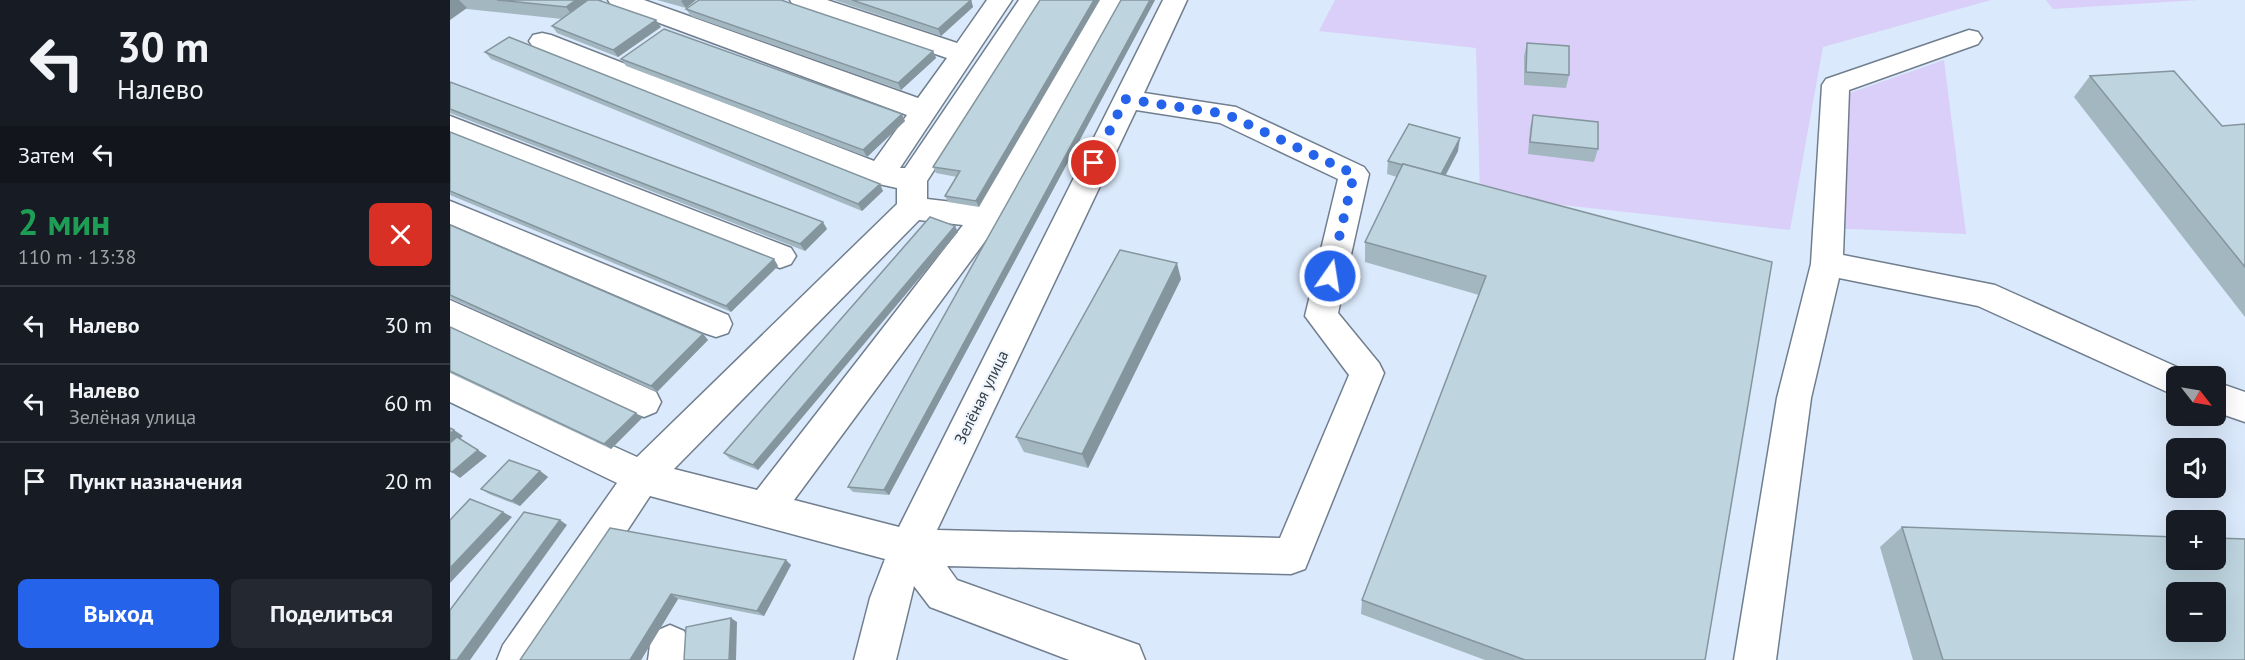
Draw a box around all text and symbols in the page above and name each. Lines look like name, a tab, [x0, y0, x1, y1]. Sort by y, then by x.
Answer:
text: 30 m	[117, 19, 209, 74]
icon: left	[18, 24, 96, 102]
text: Налево	[117, 72, 204, 106]
pin	[1068, 137, 1119, 188]
icon: left	[87, 138, 120, 171]
text: Затем	[18, 141, 75, 169]
icon: arrive	[1077, 146, 1110, 179]
text: 2 мин	[18, 198, 110, 245]
button: close	[369, 203, 432, 266]
text: 110 m · 13:38	[18, 244, 136, 270]
position arrow	[1298, 244, 1362, 308]
icon: left	[18, 309, 51, 342]
text: Налево	[69, 311, 140, 339]
text: 30 m	[384, 311, 432, 339]
street label: Зелёная улица	[950, 347, 1012, 447]
north arrow	[2166, 366, 2226, 426]
map controls	[2166, 366, 2226, 642]
text: Налево	[69, 376, 140, 404]
icon: left	[18, 387, 51, 420]
text: 60 m	[384, 389, 432, 417]
text: Зелёная улица	[69, 404, 196, 430]
button: sound	[2166, 438, 2226, 498]
icon: arrive	[18, 465, 51, 498]
text: Пункт назначения	[69, 467, 242, 495]
text: 20 m	[384, 467, 432, 495]
button: +	[2166, 510, 2226, 570]
button: Выход	[18, 579, 219, 648]
button: Поделиться	[231, 579, 432, 648]
button: −	[2166, 582, 2226, 642]

